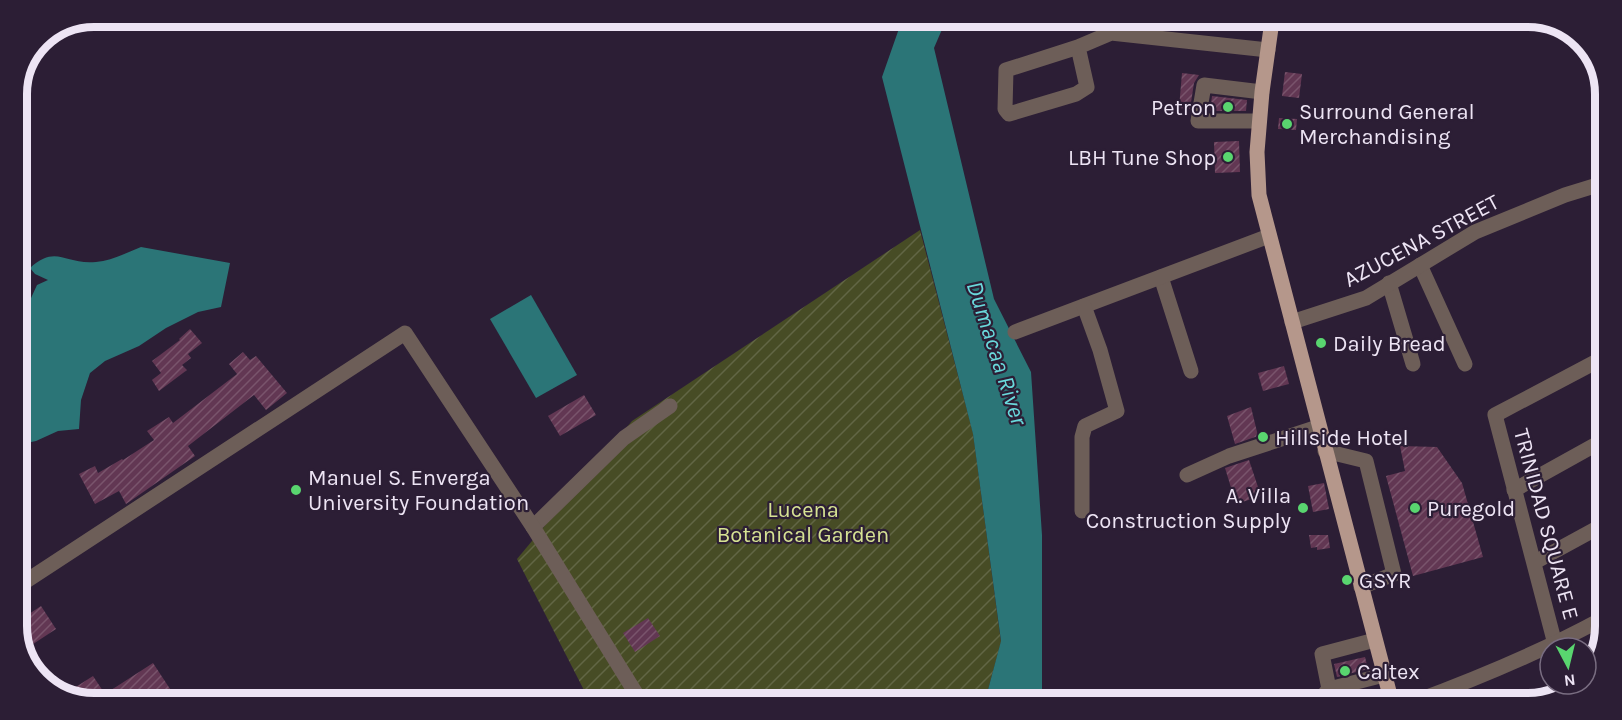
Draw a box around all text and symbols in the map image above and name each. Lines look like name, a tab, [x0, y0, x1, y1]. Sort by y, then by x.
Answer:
place label: Petron	[1151, 95, 1216, 121]
place label: Surround General Merchandising	[1299, 99, 1475, 150]
marker: Petron	[1221, 100, 1235, 114]
marker: Surround General Merchandising	[1280, 117, 1294, 131]
place label: LBH Tune Shop	[1068, 145, 1216, 171]
marker: LBH Tune Shop	[1221, 150, 1235, 164]
street label: AZUCENA STREET	[1339, 189, 1504, 293]
water label: Dumacaa River	[961, 277, 1034, 429]
place label: Daily Bread	[1333, 331, 1446, 357]
marker: Daily Bread	[1314, 336, 1328, 350]
place label: Hillside Hotel	[1275, 425, 1409, 451]
street label: TRINIDAD SQUARE E	[1508, 426, 1584, 623]
marker: Hillside Hotel	[1256, 430, 1270, 444]
place label: Manuel S. Enverga University Foundation	[308, 465, 529, 516]
marker: Manuel S. Enverga University Foundation	[289, 483, 303, 497]
place label: A. Villa Construction Supply	[1086, 483, 1291, 534]
place label: Puregold	[1427, 496, 1515, 522]
park label: Lucena Botanical Garden	[717, 497, 889, 548]
marker: A. Villa Construction Supply	[1296, 501, 1310, 515]
marker: Puregold	[1408, 501, 1422, 515]
place label: GSYR	[1359, 568, 1411, 594]
marker: GSYR	[1340, 573, 1354, 587]
north arrow	[1538, 636, 1598, 696]
place label: Caltex	[1357, 659, 1420, 685]
marker: Caltex	[1338, 664, 1352, 678]
text: N	[1563, 670, 1577, 691]

